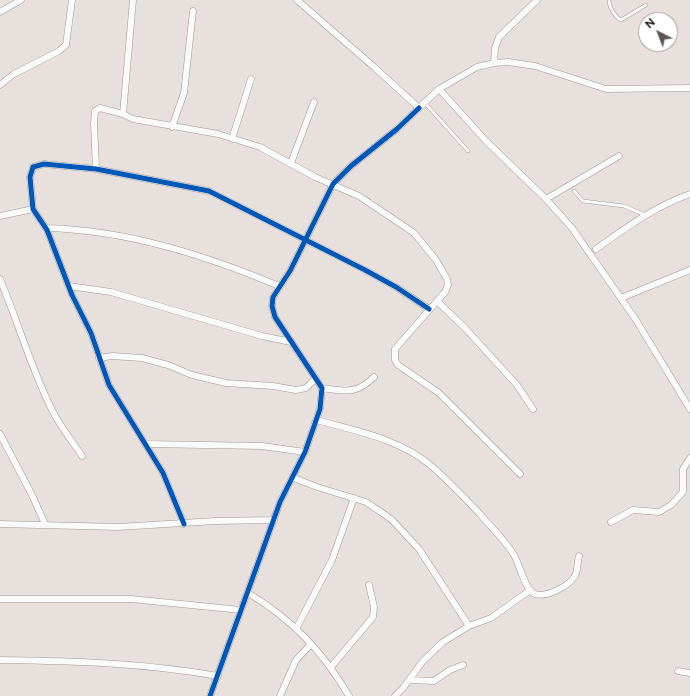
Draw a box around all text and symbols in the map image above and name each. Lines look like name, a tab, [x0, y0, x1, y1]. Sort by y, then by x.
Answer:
north arrow	[638, 12, 678, 52]
text: N	[643, 16, 658, 31]

